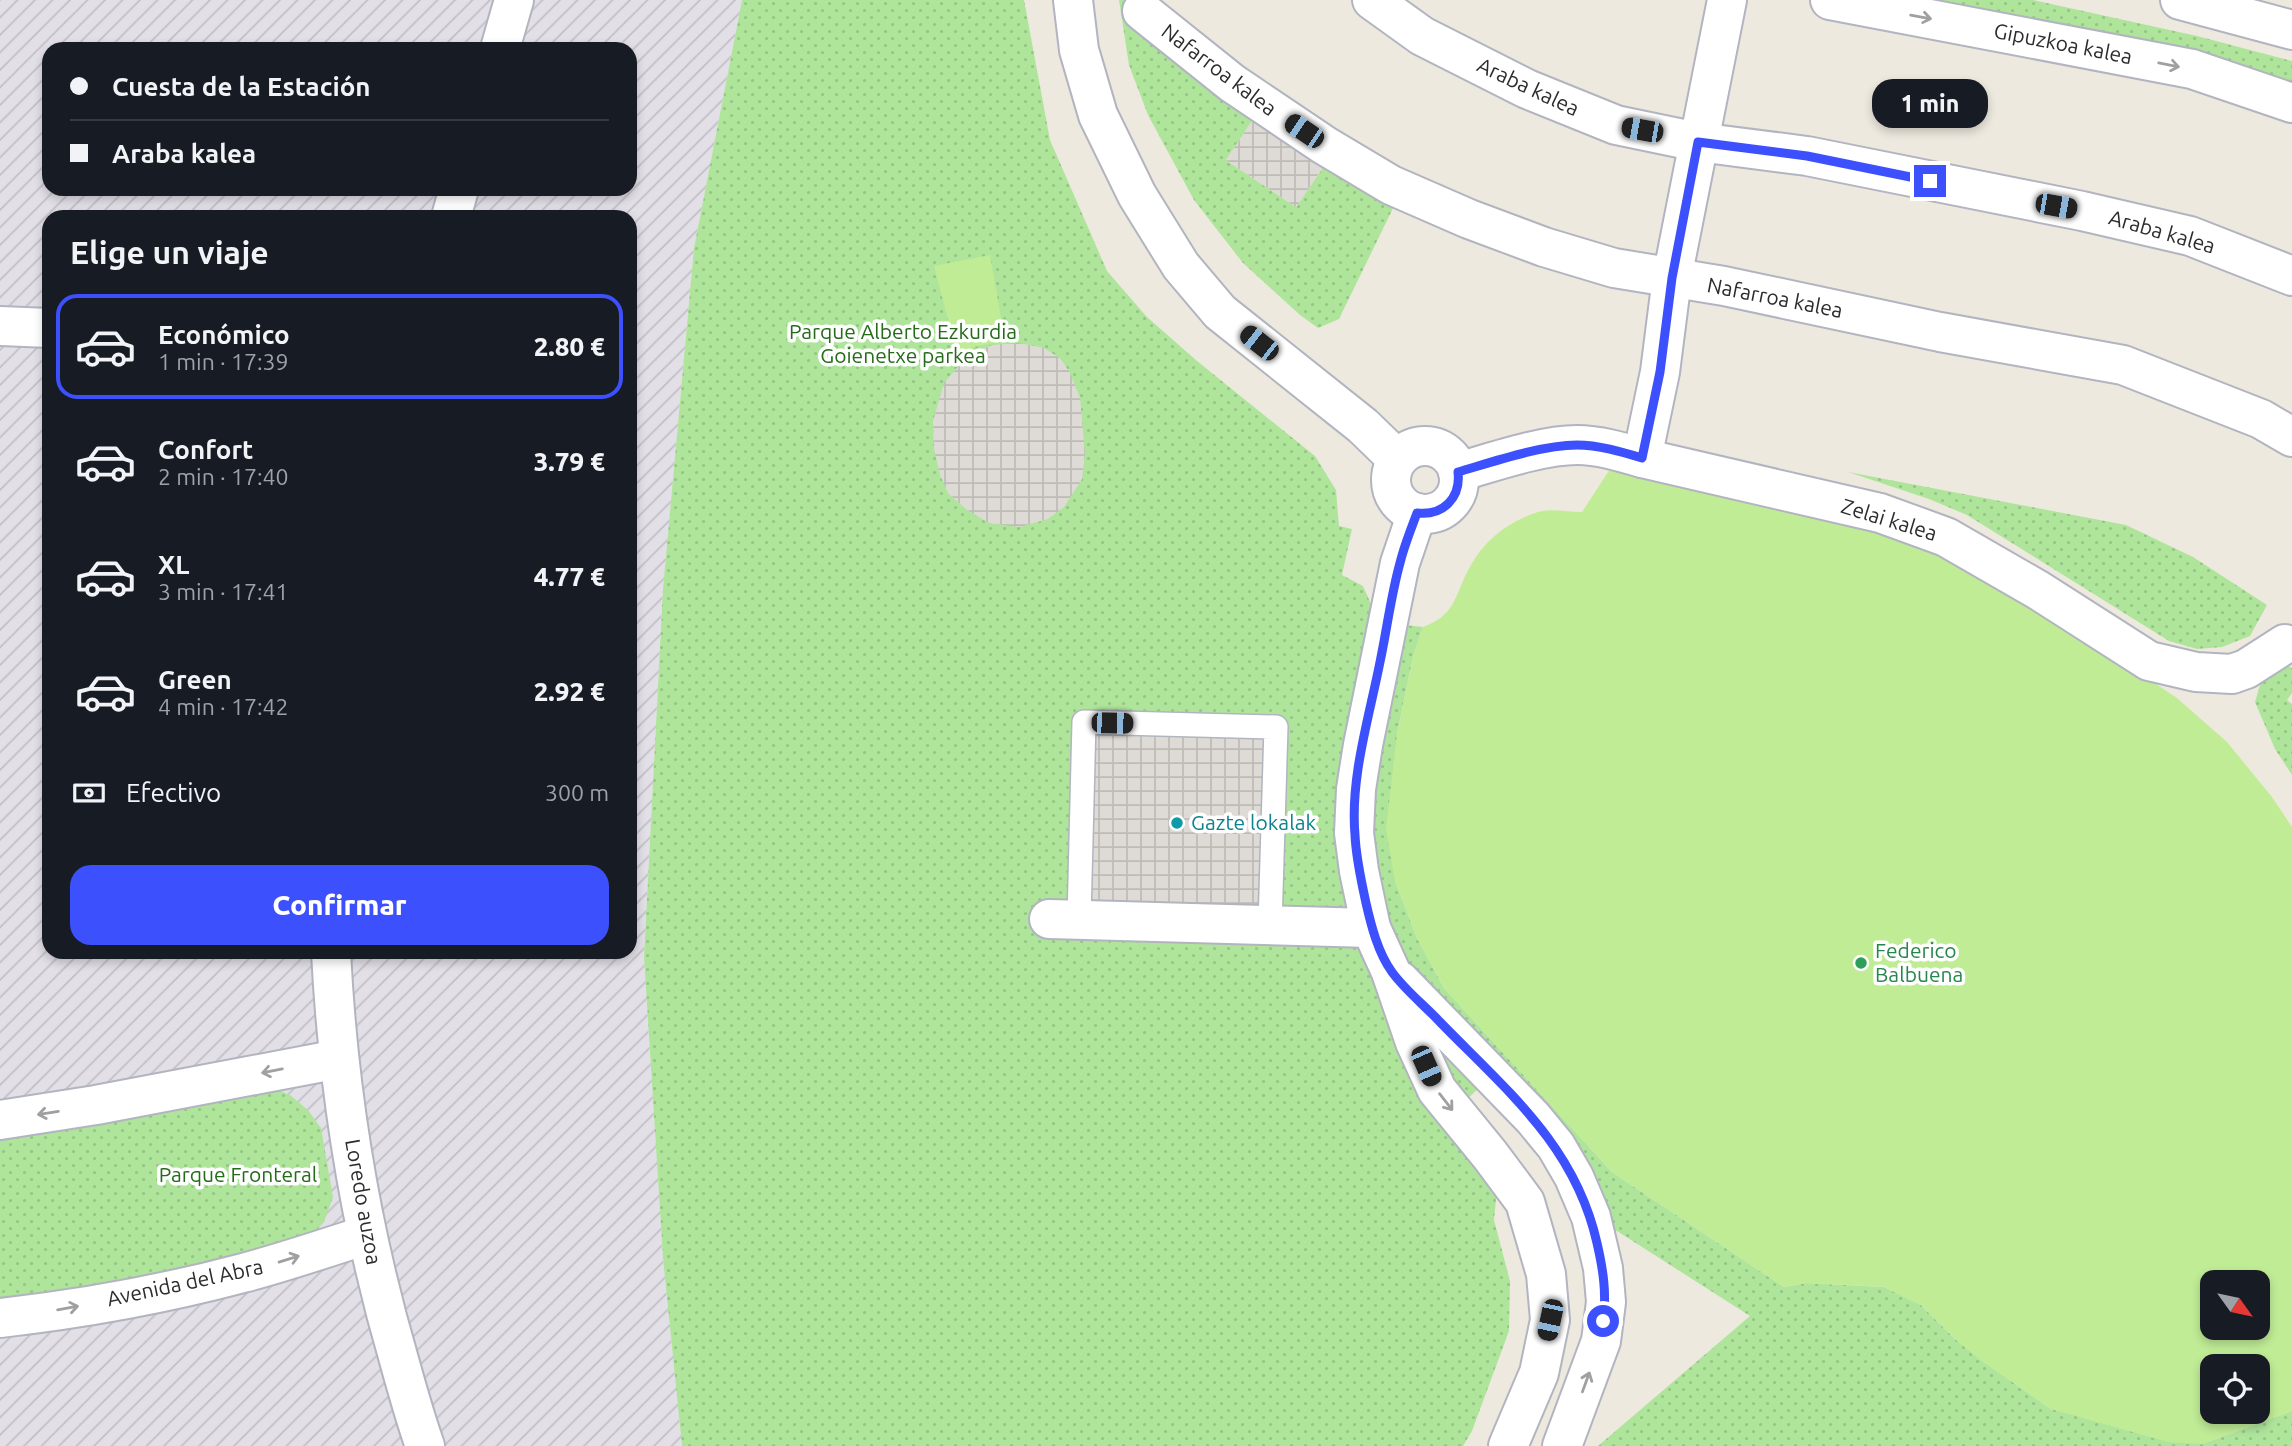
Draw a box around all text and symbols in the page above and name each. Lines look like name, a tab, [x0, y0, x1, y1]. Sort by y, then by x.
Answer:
one-way arrow	[1909, 11, 1932, 24]
street label: Nafarroa kalea	[1157, 18, 1282, 120]
street label: Gipuzkoa kalea	[1992, 18, 2134, 68]
street label: Araba kalea	[1474, 52, 1583, 120]
one-way arrow	[2157, 58, 2180, 72]
text: Cuesta de la Estación	[112, 72, 371, 101]
callout: 1 min	[1872, 80, 1988, 128]
text: 1 min	[1901, 91, 1959, 116]
car	[1281, 111, 1328, 151]
car	[1620, 116, 1665, 144]
text: Araba kalea	[112, 139, 256, 168]
route end	[1914, 165, 1946, 197]
car	[2034, 192, 2079, 220]
street label: Araba kalea	[2106, 204, 2218, 258]
text: Elige un viaje	[70, 234, 269, 270]
street label: Nafarroa kalea	[1705, 272, 1845, 322]
icon: car	[74, 315, 137, 378]
park label: Parque Alberto Ezkurdia Goienetxe parkea	[789, 319, 1017, 367]
text: Económico	[158, 320, 290, 349]
car	[1236, 322, 1283, 364]
text: 2.80 €	[534, 332, 605, 361]
text: 1 min · 17:39	[158, 349, 289, 374]
icon: car	[74, 430, 137, 493]
text: Confort	[158, 435, 253, 464]
text: 3.79 €	[534, 447, 605, 476]
text: 2 min · 17:40	[158, 464, 289, 489]
street label: Zelai kalea	[1838, 493, 1940, 545]
icon: car	[74, 545, 137, 608]
text: XL	[158, 550, 189, 579]
text: 4.77 €	[534, 562, 605, 591]
text: 3 min · 17:41	[158, 579, 289, 604]
icon: car	[74, 660, 137, 723]
text: Green	[158, 665, 232, 694]
text: 2.92 €	[534, 677, 605, 706]
text: 4 min · 17:42	[158, 694, 289, 719]
car	[1091, 712, 1134, 734]
icon: cash	[70, 774, 108, 812]
text: Efectivo	[126, 778, 221, 807]
text: 300 m	[545, 780, 609, 805]
place label: Gazte lokalak	[1191, 810, 1316, 834]
marker: Gazte lokalak	[1169, 815, 1185, 831]
button: Confirmar	[70, 865, 609, 945]
place label: Federico Balbuena	[1875, 938, 1963, 986]
marker: Federico Balbuena	[1853, 955, 1869, 971]
car	[1408, 1043, 1445, 1089]
one-way arrow	[261, 1065, 284, 1079]
one-way arrow	[1438, 1092, 1453, 1111]
one-way arrow	[37, 1106, 60, 1119]
street label: Loredo auzoa	[341, 1137, 387, 1267]
park label: Parque Fronteral	[159, 1162, 317, 1186]
one-way arrow	[278, 1251, 300, 1264]
street label: Avenida del Abra	[105, 1254, 265, 1310]
north arrow	[2200, 1270, 2270, 1340]
map controls	[2200, 1270, 2270, 1424]
car	[1536, 1297, 1565, 1343]
one-way arrow	[56, 1301, 78, 1314]
route start	[1587, 1305, 1619, 1337]
button: locate	[2200, 1354, 2270, 1424]
one-way arrow	[1581, 1371, 1593, 1393]

